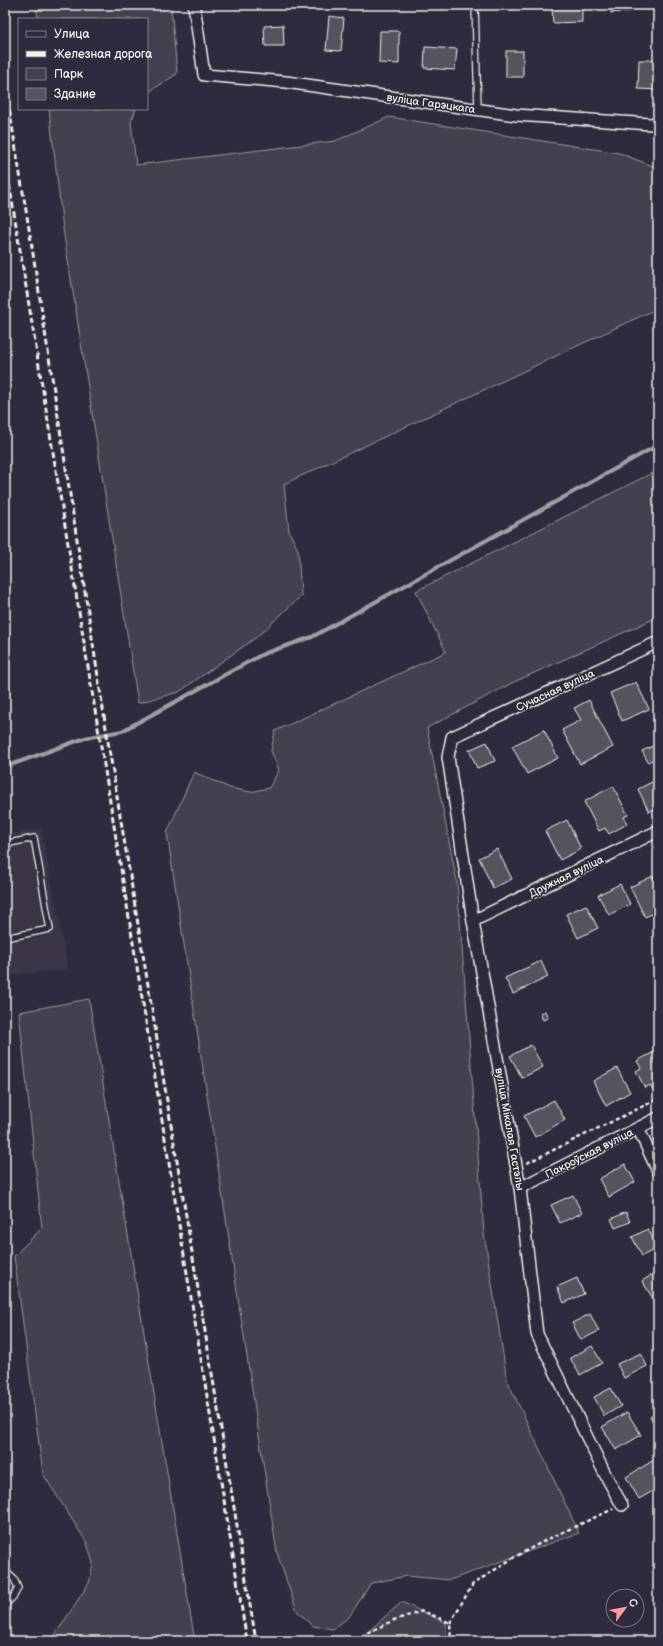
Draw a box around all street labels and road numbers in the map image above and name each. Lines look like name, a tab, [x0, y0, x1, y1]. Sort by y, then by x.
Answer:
street label: вуліца Гарэцкага	[386, 91, 477, 116]
street label: Сучасная вуліца	[514, 666, 597, 714]
street label: Дружная вуліца	[527, 853, 606, 900]
street label: вуліца Мікалая Гастэлы	[492, 1067, 527, 1192]
street label: Пакроўская вуліца	[543, 1125, 636, 1181]

